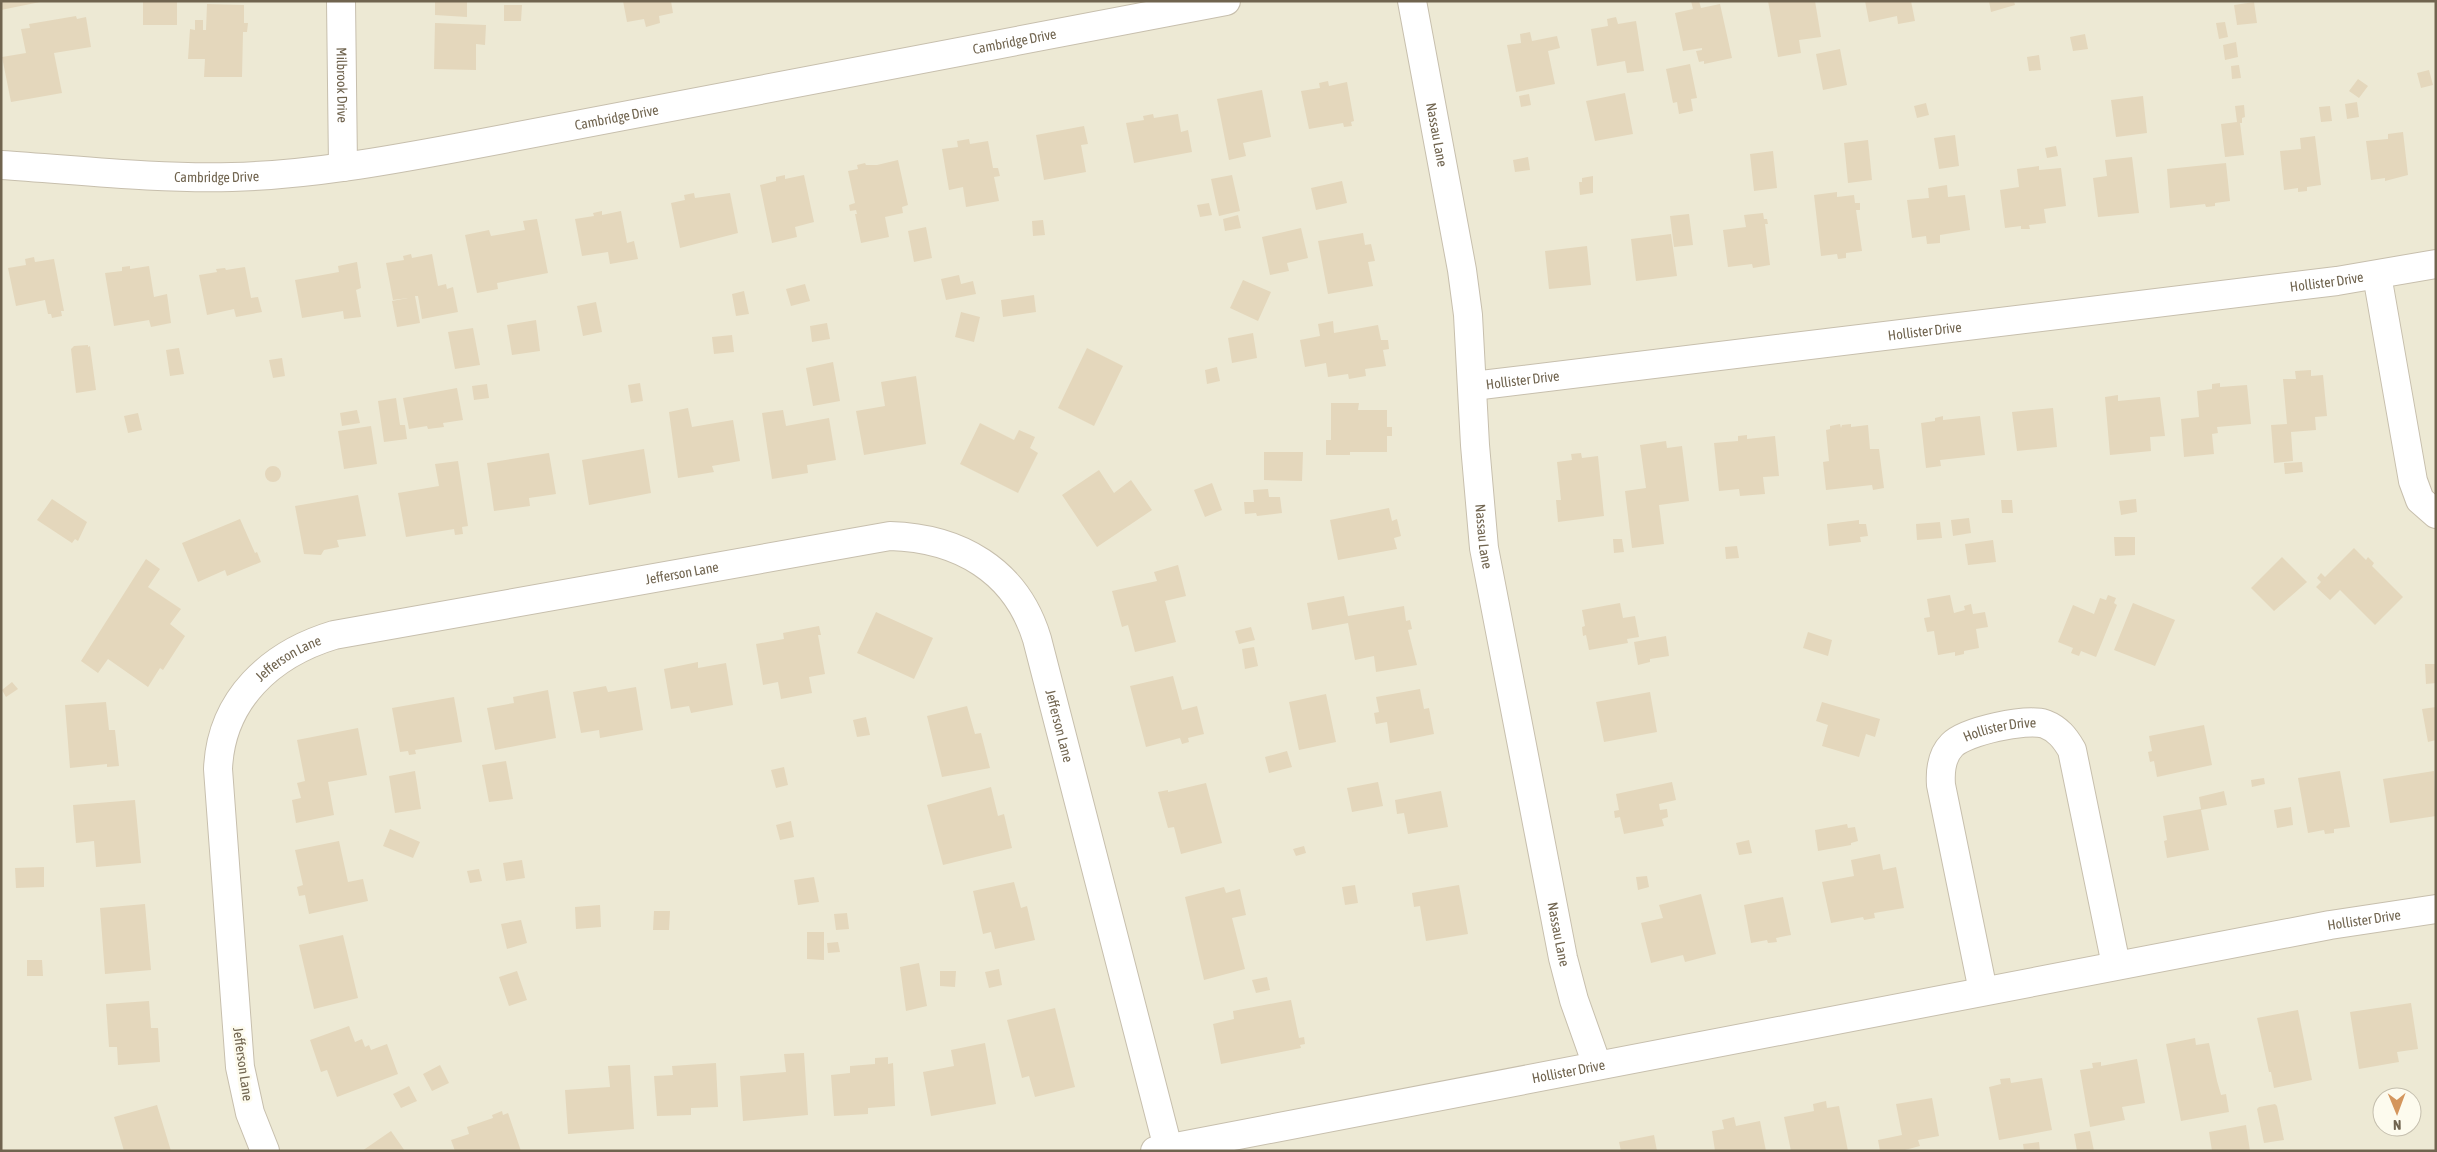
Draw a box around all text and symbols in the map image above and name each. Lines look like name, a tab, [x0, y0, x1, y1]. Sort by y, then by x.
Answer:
street label: Cambridge Drive	[971, 26, 1058, 57]
street label: Milbrook Drive	[334, 47, 350, 123]
street label: Cambridge Drive	[573, 101, 660, 133]
street label: Nassau Lane	[1423, 101, 1451, 168]
street label: Cambridge Drive	[174, 168, 259, 185]
street label: Hollister Drive	[2289, 269, 2365, 295]
street label: Hollister Drive	[1887, 319, 1962, 344]
street label: Hollister Drive	[1485, 368, 1560, 392]
street label: Nassau Lane	[1472, 503, 1496, 570]
street label: Jefferson Lane	[644, 559, 720, 587]
street label: Jefferson Lane	[252, 632, 323, 684]
street label: Jefferson Lane	[1042, 688, 1076, 764]
street label: Hollister Drive	[1961, 714, 2036, 745]
street label: Nassau Lane	[1544, 901, 1573, 968]
street label: Hollister Drive	[2326, 906, 2402, 933]
street label: Jefferson Lane	[230, 1026, 256, 1102]
street label: Hollister Drive	[1531, 1057, 1606, 1086]
north arrow	[2372, 1087, 2422, 1137]
text: N	[2393, 1117, 2401, 1133]

